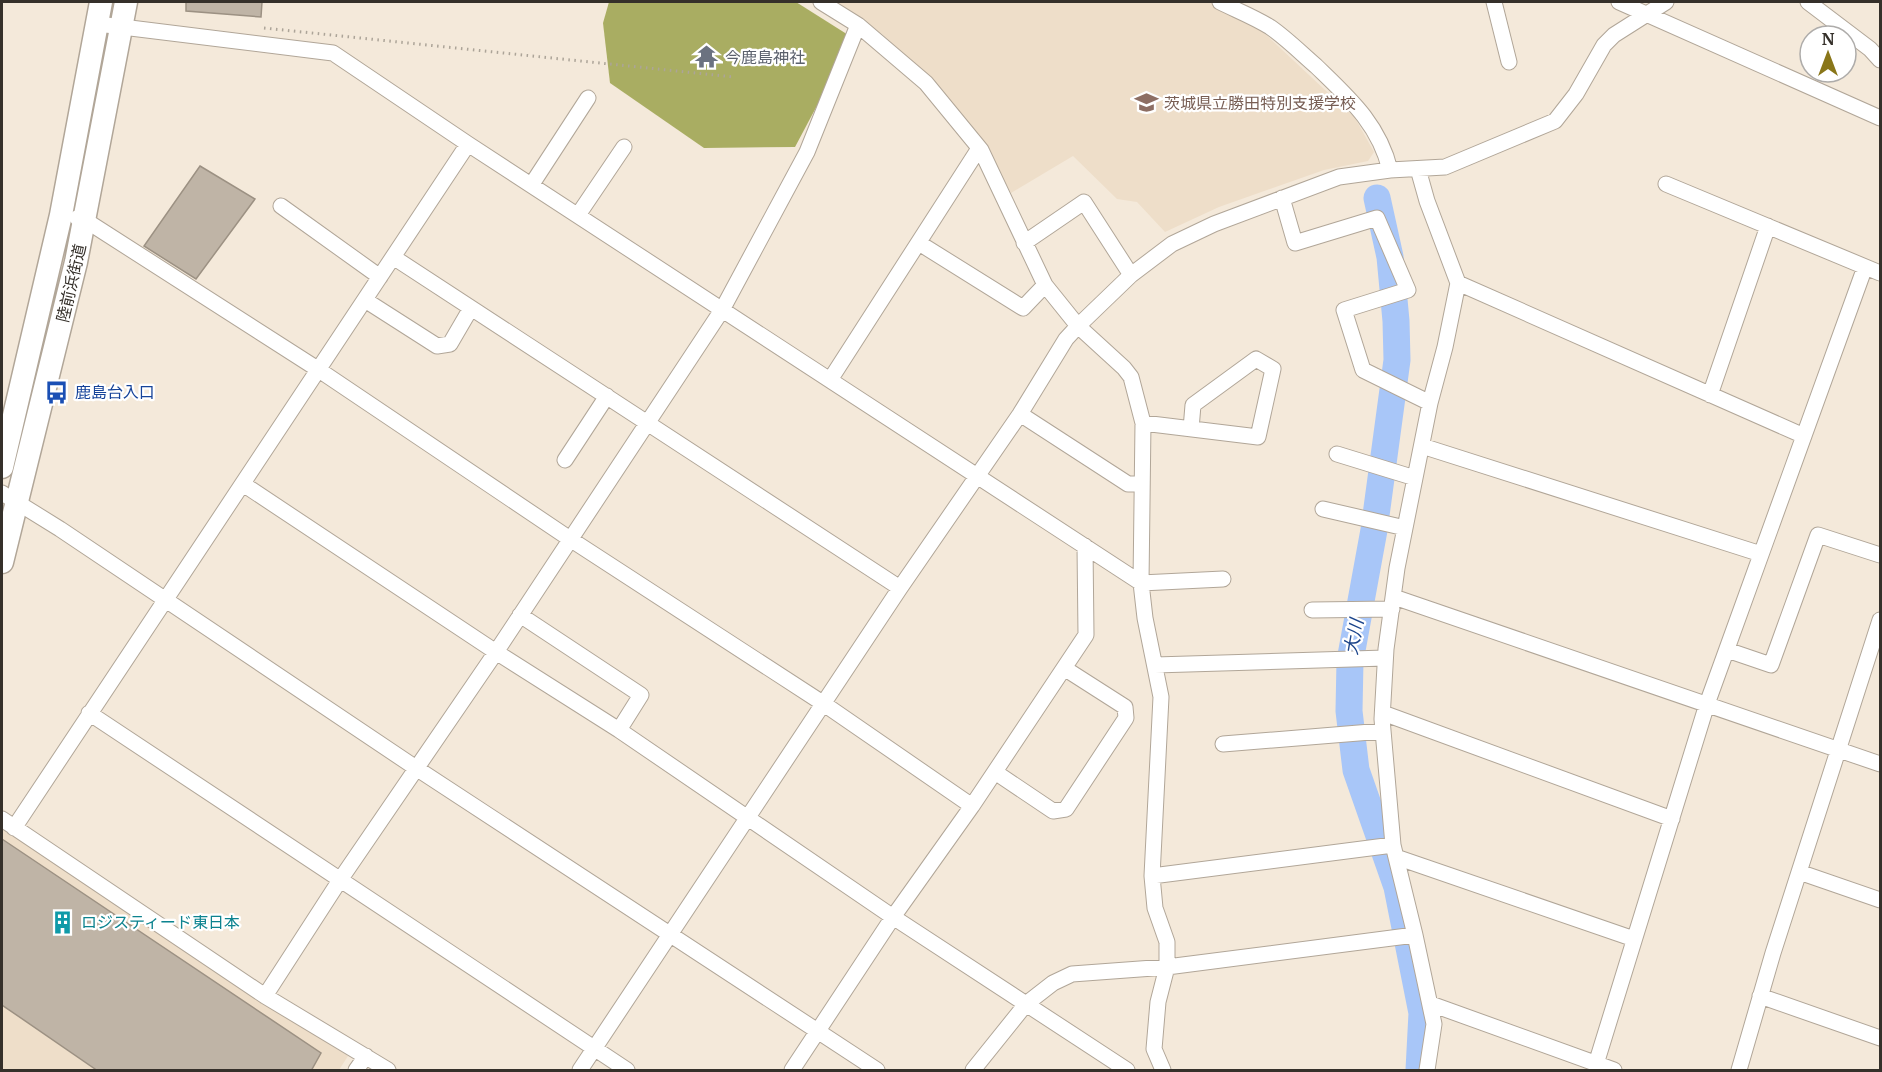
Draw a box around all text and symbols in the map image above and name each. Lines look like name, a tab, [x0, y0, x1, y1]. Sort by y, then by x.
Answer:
north arrow	[1798, 24, 1858, 84]
text: N	[1822, 29, 1835, 49]
temple icon: 今鹿島神社	[694, 44, 720, 70]
place label: 今鹿島神社	[725, 47, 805, 67]
school or university icon: 茨城県立勝田特別支援学校	[1133, 90, 1159, 116]
place label: 茨城県立勝田特別支援学校	[1164, 93, 1356, 113]
street label: 陸前浜街道	[52, 242, 90, 324]
bus stop icon: 鹿島台入口	[44, 379, 70, 405]
place label: 鹿島台入口	[75, 382, 155, 402]
water label: 大川	[1339, 615, 1368, 657]
building icon: ロジスティード東日本	[50, 909, 76, 935]
place label: ロジスティード東日本	[81, 912, 240, 932]

